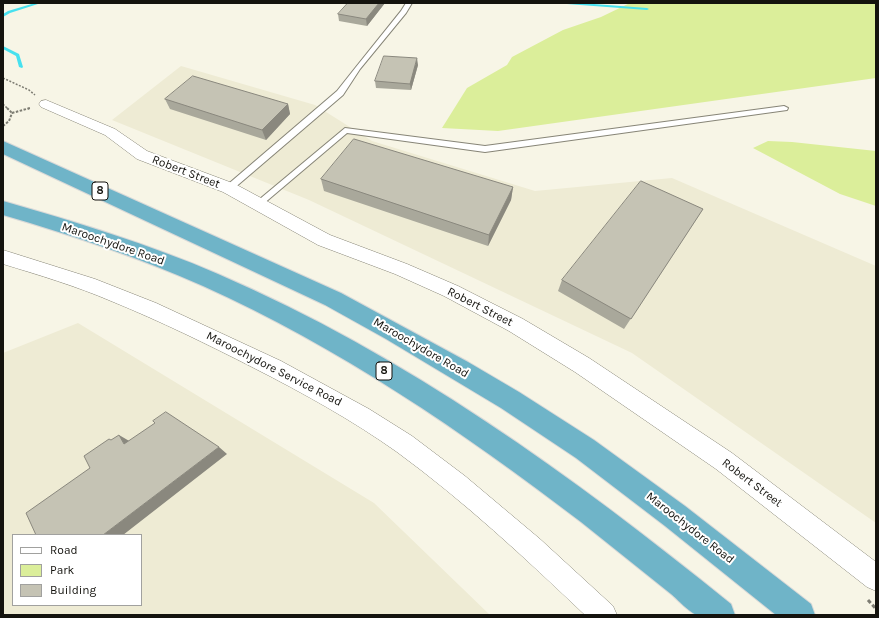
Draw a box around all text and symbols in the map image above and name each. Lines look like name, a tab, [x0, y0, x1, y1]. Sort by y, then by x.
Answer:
street label: Robert Street	[150, 152, 222, 192]
road number: 8	[92, 182, 108, 200]
street label: Maroochydore Road	[60, 220, 166, 268]
street label: Robert Street	[445, 284, 515, 330]
street label: Maroochydore Road	[371, 315, 471, 381]
street label: Maroochydore Service Road	[204, 328, 344, 410]
road number: 8	[376, 362, 392, 380]
street label: Robert Street	[719, 456, 785, 510]
street label: Maroochydore Road	[643, 489, 737, 567]
legend	[12, 534, 142, 606]
text: Road	[50, 543, 78, 557]
text: Park	[50, 563, 74, 577]
text: Building	[50, 583, 96, 597]

